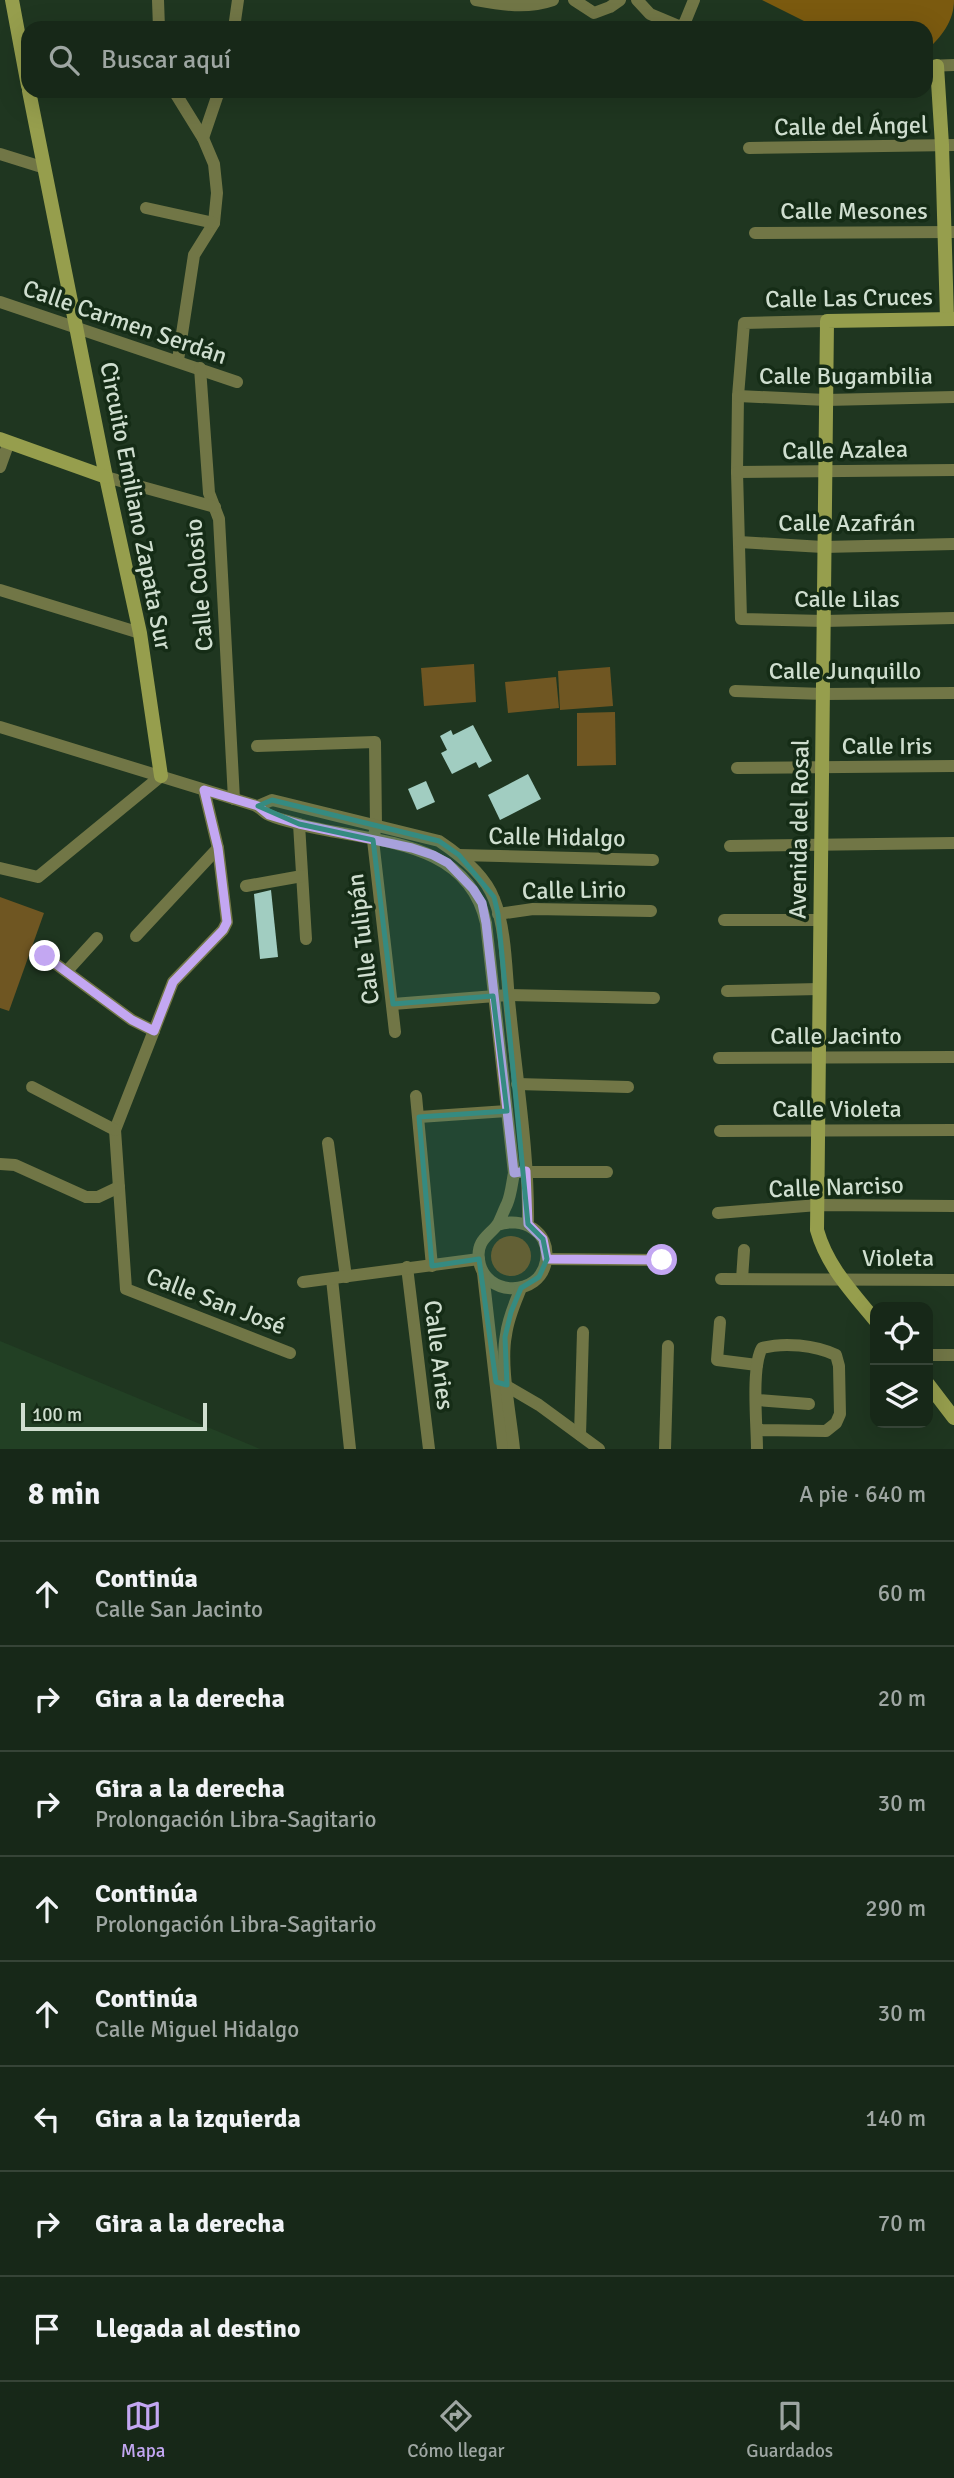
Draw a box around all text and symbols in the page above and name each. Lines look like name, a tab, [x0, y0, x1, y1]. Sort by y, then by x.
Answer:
search box	[21, 21, 933, 98]
icon: search	[45, 41, 83, 79]
text: Buscar aquí	[101, 44, 231, 76]
street label: Calle del Ángel	[774, 110, 928, 142]
street label: Calle Mesones	[780, 196, 928, 226]
street label: Calle Carmen Serdán	[19, 273, 231, 371]
street label: Calle Las Cruces	[765, 282, 933, 314]
street label: Circuito Emiliano Zapata Sur	[93, 359, 179, 653]
street label: Calle Bugambilia	[759, 361, 933, 391]
street label: Calle Azalea	[782, 434, 908, 466]
street label: Calle Azafrán	[778, 508, 916, 538]
street label: Calle Colosio	[178, 517, 220, 653]
street label: Calle Lilas	[794, 584, 900, 614]
street label: Calle Junquillo	[769, 656, 921, 686]
street label: Calle Iris	[842, 731, 932, 761]
street label: Avenida del Rosal	[782, 739, 816, 919]
street label: Calle Hidalgo	[488, 821, 626, 853]
street label: Calle Tulipán	[340, 872, 386, 1006]
street label: Calle Lirio	[522, 874, 626, 906]
route end	[29, 940, 60, 971]
street label: Calle Jacinto	[770, 1021, 902, 1051]
street label: Calle Violeta	[772, 1094, 902, 1124]
street label: Calle Narciso	[768, 1170, 904, 1204]
street label: Violeta	[862, 1243, 934, 1273]
route start	[646, 1244, 677, 1275]
street label: Calle San José	[142, 1261, 290, 1341]
street label: Calle Aries	[417, 1298, 461, 1412]
map controls	[870, 1302, 933, 1428]
button: locate	[870, 1302, 933, 1365]
button: layers	[870, 1365, 933, 1428]
scale bar	[21, 1400, 206, 1432]
text: 100 m	[32, 1403, 82, 1427]
text: 8 min	[28, 1476, 100, 1513]
text: A pie · 640 m	[799, 1480, 926, 1509]
text: Continúa	[95, 1563, 198, 1595]
icon: ahead	[28, 1575, 66, 1613]
text: 60 m	[878, 1579, 926, 1608]
text: Calle San Jacinto	[95, 1595, 263, 1624]
icon: right	[28, 1680, 66, 1718]
text: Gira a la derecha	[95, 1683, 285, 1715]
text: 20 m	[878, 1684, 926, 1713]
text: Gira a la derecha	[95, 1773, 285, 1805]
icon: right	[28, 1785, 66, 1823]
text: 30 m	[878, 1789, 926, 1818]
text: Prolongación Libra-Sagitario	[95, 1805, 377, 1834]
text: Continúa	[95, 1878, 198, 1910]
icon: ahead	[28, 1890, 66, 1928]
text: 290 m	[865, 1894, 926, 1923]
text: Prolongación Libra-Sagitario	[95, 1910, 377, 1939]
text: Continúa	[95, 1983, 198, 2015]
icon: ahead	[28, 1995, 66, 2033]
text: 30 m	[878, 1999, 926, 2028]
text: Calle Miguel Hidalgo	[95, 2015, 299, 2044]
icon: left	[28, 2100, 66, 2138]
text: Gira a la izquierda	[95, 2103, 301, 2135]
text: 140 m	[865, 2104, 926, 2133]
icon: right	[28, 2205, 66, 2243]
text: Gira a la derecha	[95, 2208, 285, 2240]
text: 70 m	[878, 2209, 926, 2238]
icon: arrive	[28, 2310, 66, 2348]
text: Llegada al destino	[95, 2313, 301, 2345]
tab: Mapa	[121, 2397, 166, 2463]
tab: Cómo llegar	[407, 2397, 505, 2463]
tab: Guardados	[746, 2397, 833, 2463]

